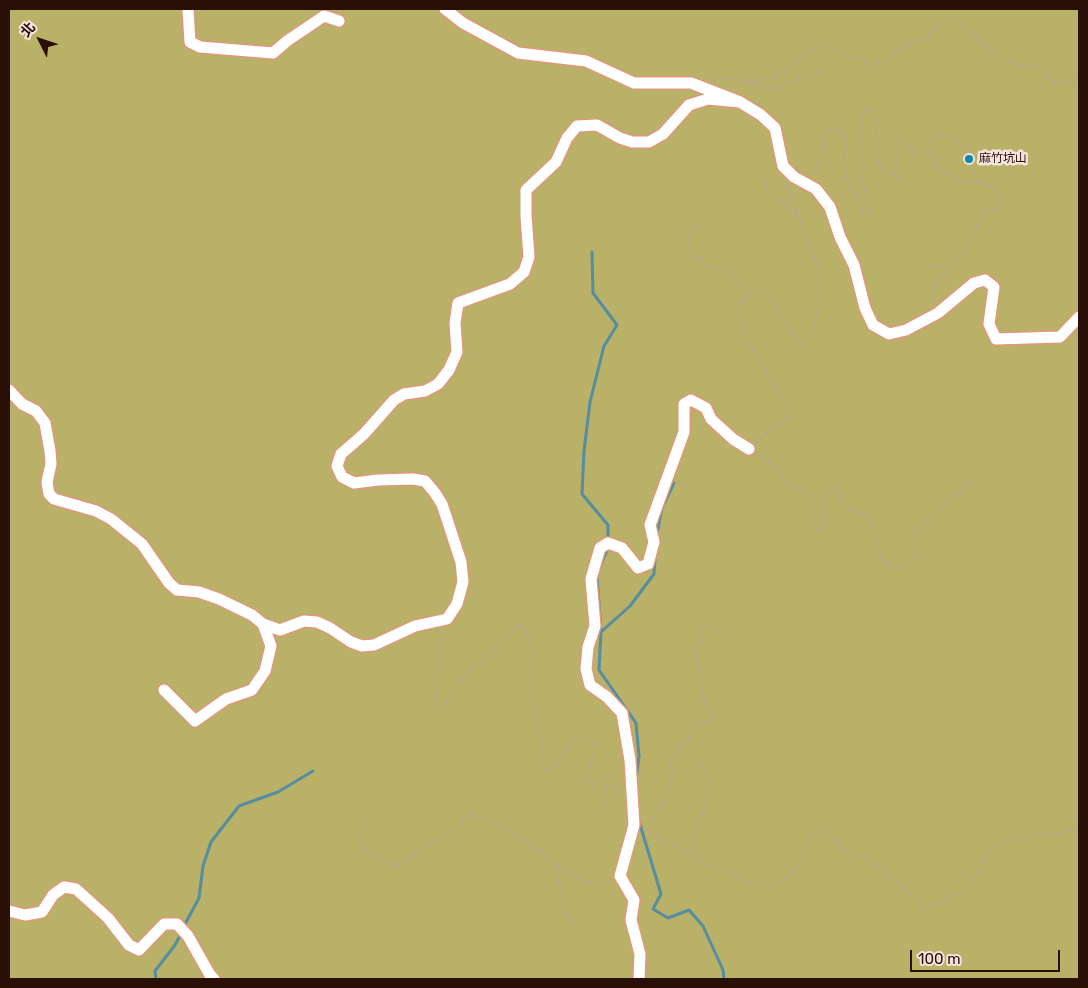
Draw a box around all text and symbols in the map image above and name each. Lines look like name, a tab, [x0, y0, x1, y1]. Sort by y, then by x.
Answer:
north arrow	[15, 15, 65, 65]
text: 北	[17, 19, 39, 41]
place label: 麻竹坑山	[979, 152, 1027, 166]
marker: 麻竹坑山	[963, 153, 975, 165]
scale bar	[913, 940, 1063, 972]
text: 100 m	[918, 950, 960, 968]

